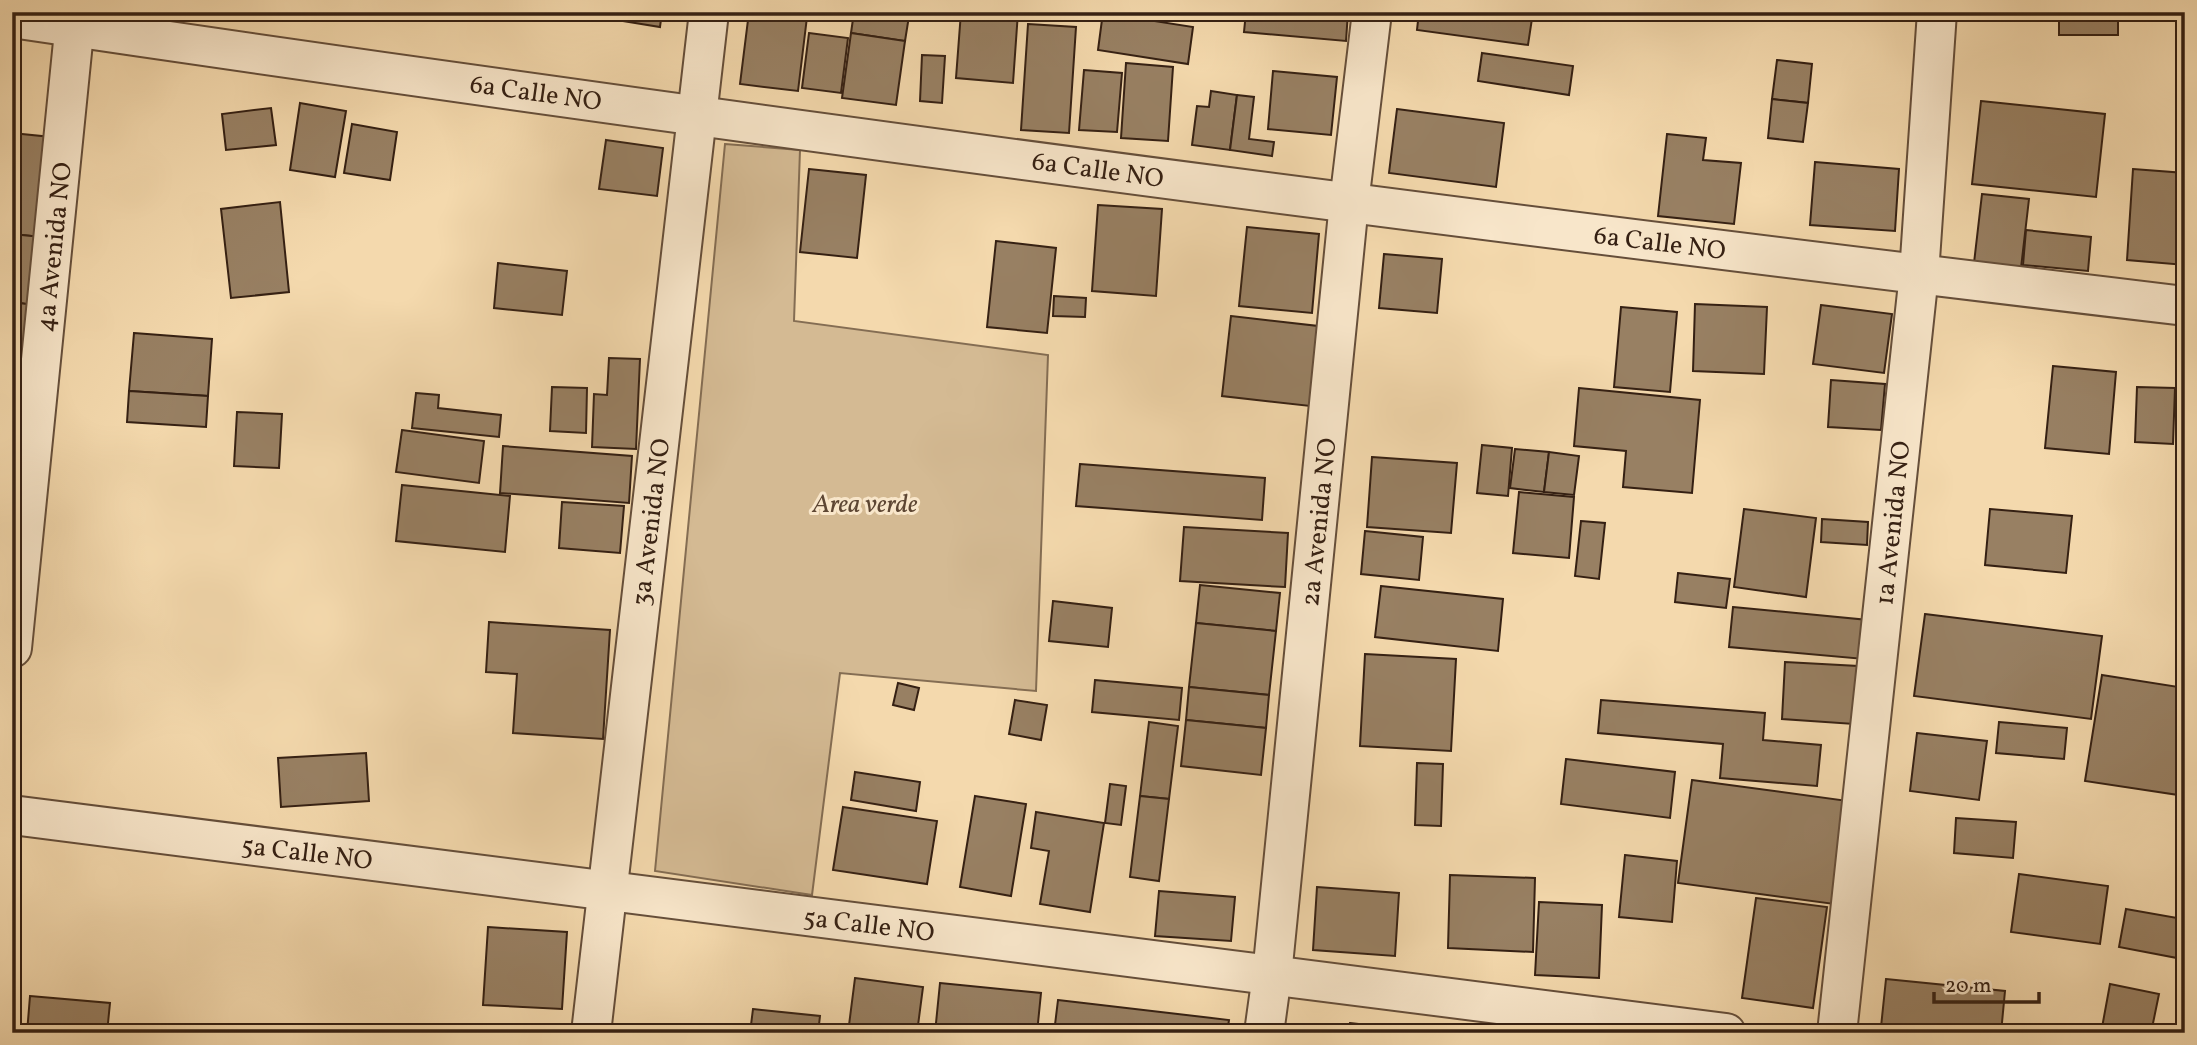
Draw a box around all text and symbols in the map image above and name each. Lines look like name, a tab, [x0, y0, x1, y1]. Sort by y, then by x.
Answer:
street label: 6a Calle NO	[468, 67, 604, 121]
street label: 6a Calle NO	[1030, 144, 1166, 198]
street label: 4a Avenida NO	[28, 160, 82, 334]
street label: 6a Calle NO	[1592, 218, 1728, 270]
street label: 3a Avenida NO	[624, 436, 680, 608]
street label: 2a Avenida NO	[1293, 436, 1347, 608]
street label: 1a Avenida NO	[1867, 439, 1921, 607]
park label: Area verde	[812, 487, 918, 523]
street label: 5a Calle NO	[239, 828, 374, 880]
street label: 5a Calle NO	[801, 900, 936, 952]
scale bar	[1934, 961, 2039, 1005]
text: 20 m	[1945, 972, 1991, 1001]

